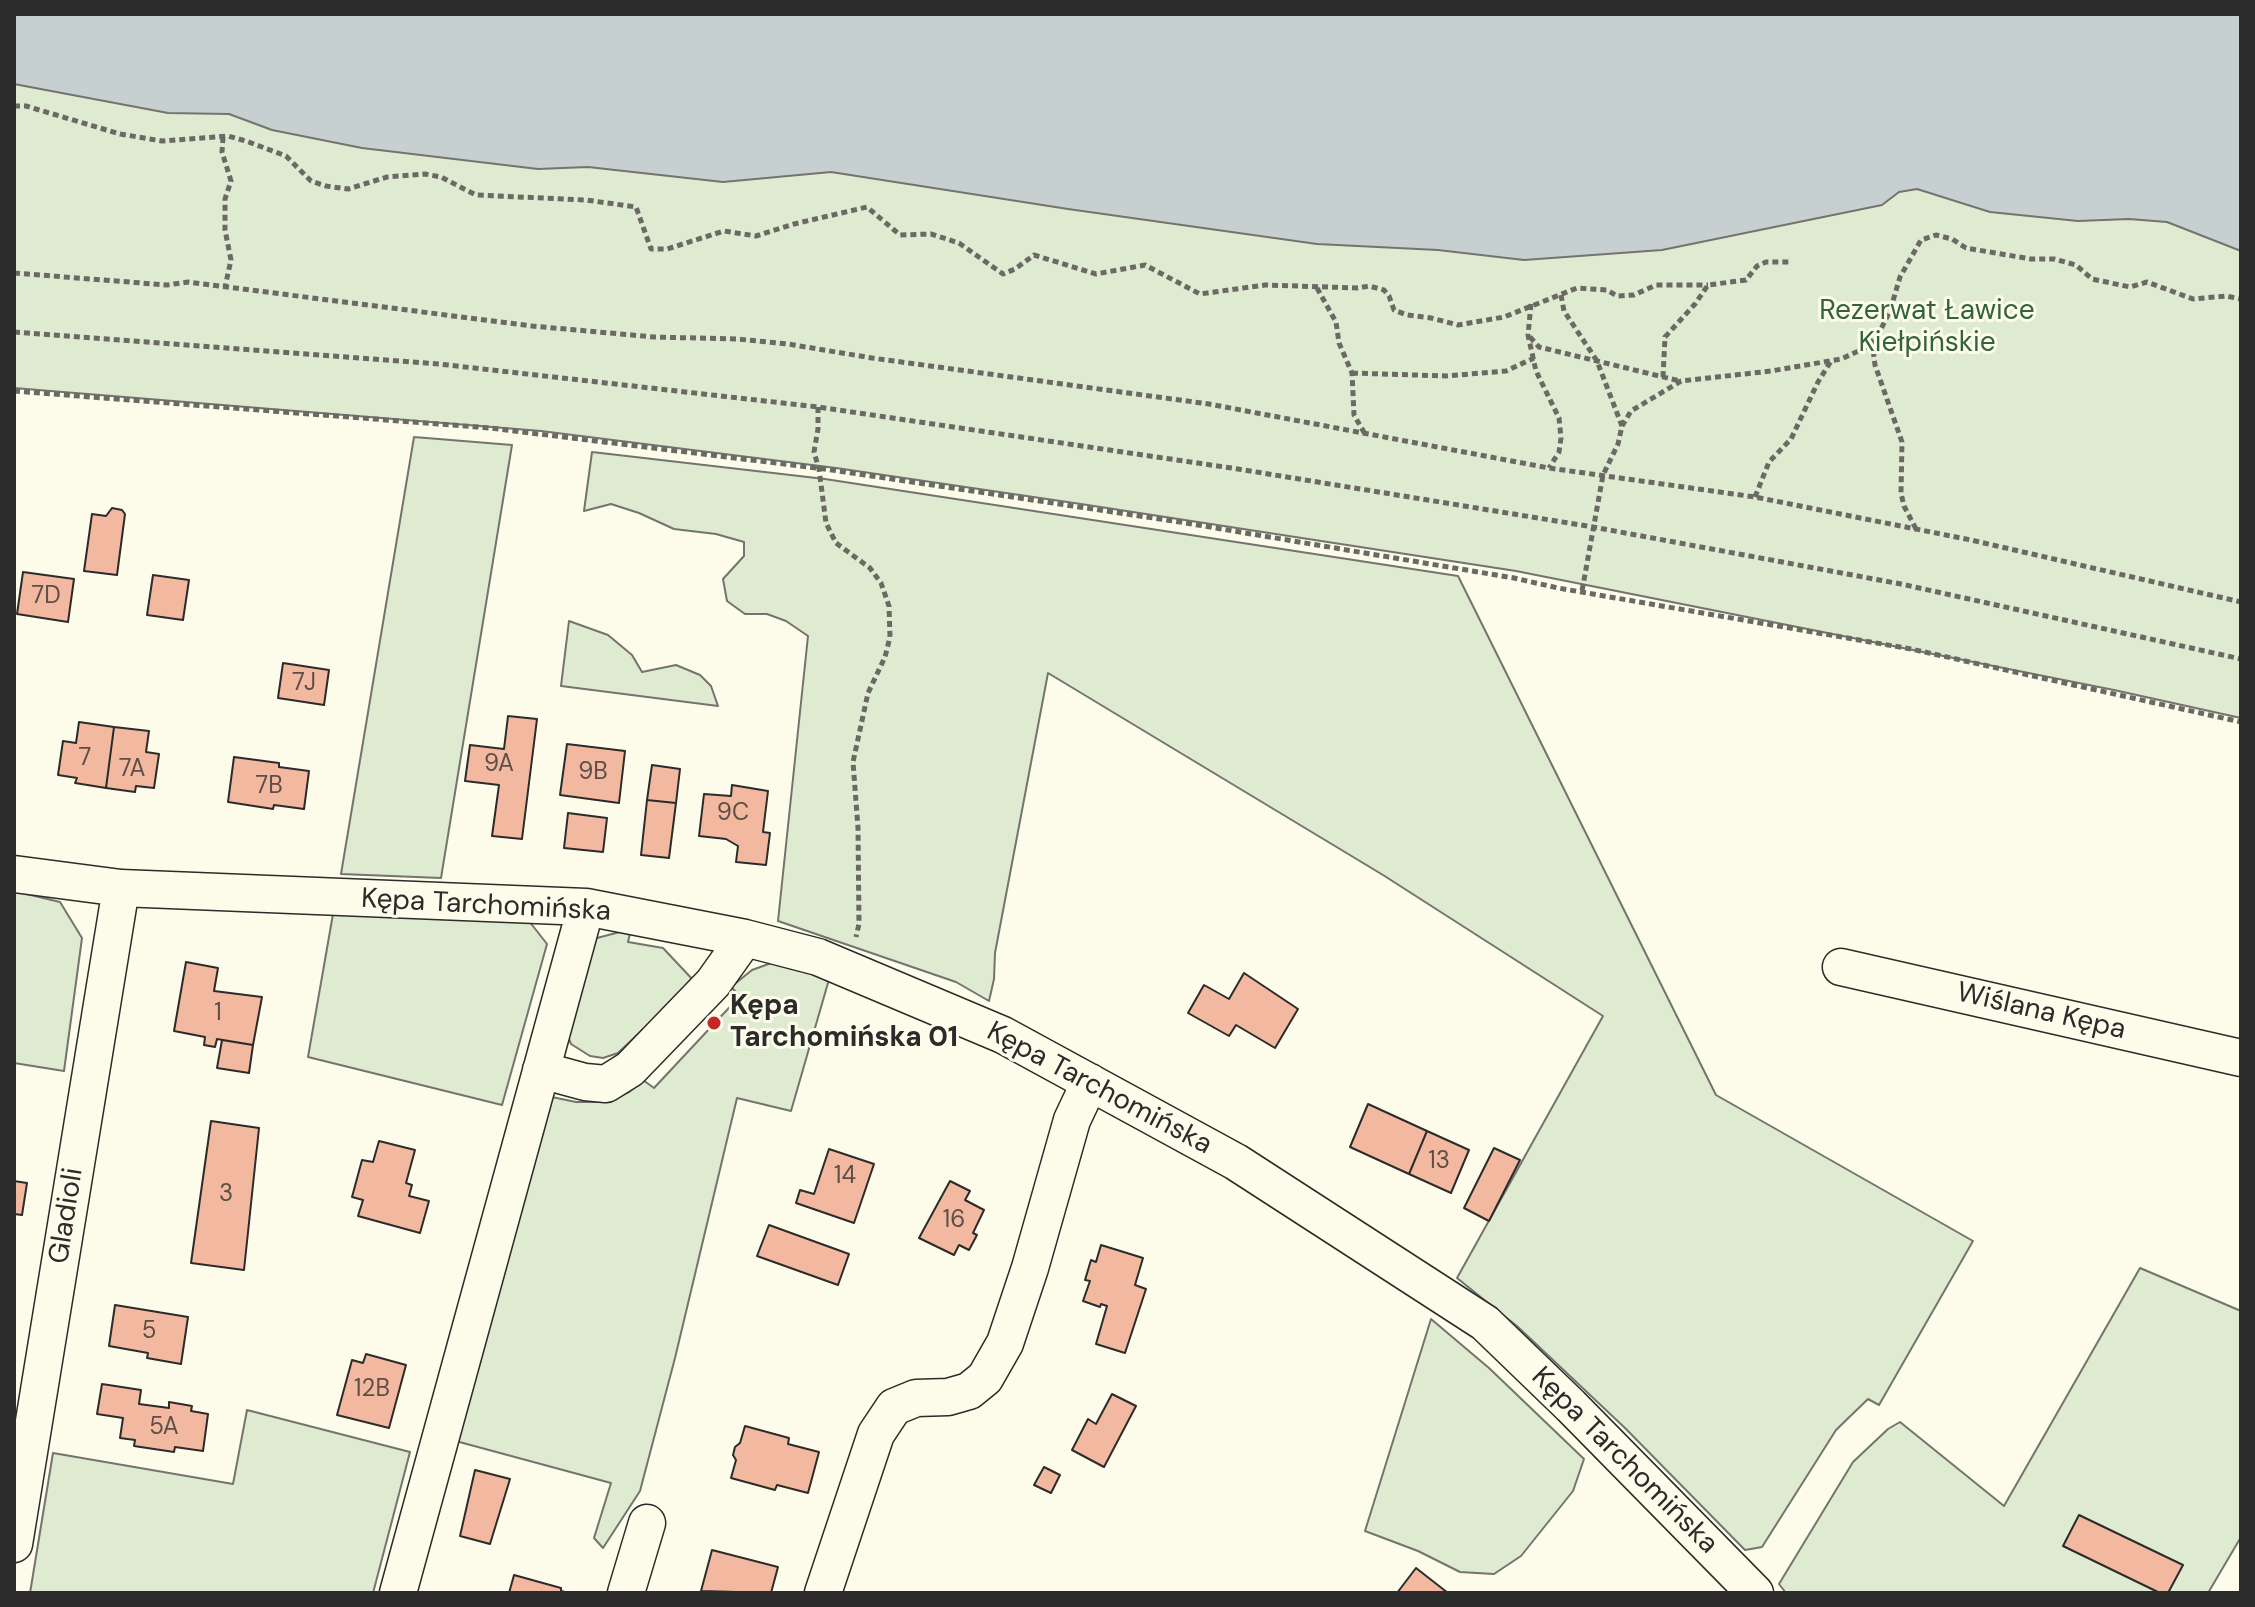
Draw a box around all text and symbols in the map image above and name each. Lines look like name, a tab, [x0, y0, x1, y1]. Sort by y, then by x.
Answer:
park label: Rezerwat Ławice Kiełpińskie	[1819, 295, 2035, 361]
house number: 7D	[31, 583, 61, 611]
house number: 7J	[292, 670, 316, 698]
house number: 7	[79, 745, 91, 773]
house number: 9A	[484, 751, 514, 779]
house number: 7A	[119, 756, 145, 784]
house number: 9B	[578, 759, 608, 787]
house number: 7B	[255, 773, 283, 801]
house number: 9C	[717, 800, 749, 828]
street label: Kępa Tarchomińska	[360, 883, 612, 929]
street label: Wiślana Kępa	[1953, 976, 2129, 1048]
place label: Kępa Tarchomińska 01	[730, 990, 958, 1056]
house number: 1	[214, 1000, 222, 1028]
marker: Kępa Tarchomińska 01	[705, 1014, 723, 1032]
street label: Kępa Tarchomińska	[981, 1015, 1217, 1163]
house number: 13	[1428, 1148, 1450, 1176]
house number: 14	[834, 1163, 856, 1191]
street label: Gladioli	[43, 1166, 91, 1266]
house number: 3	[219, 1181, 233, 1209]
house number: 16	[943, 1207, 965, 1235]
house number: 5	[142, 1318, 156, 1346]
street label: Kępa Tarchomińska	[1524, 1361, 1724, 1561]
house number: 12B	[354, 1376, 390, 1404]
house number: 5A	[149, 1414, 179, 1442]

